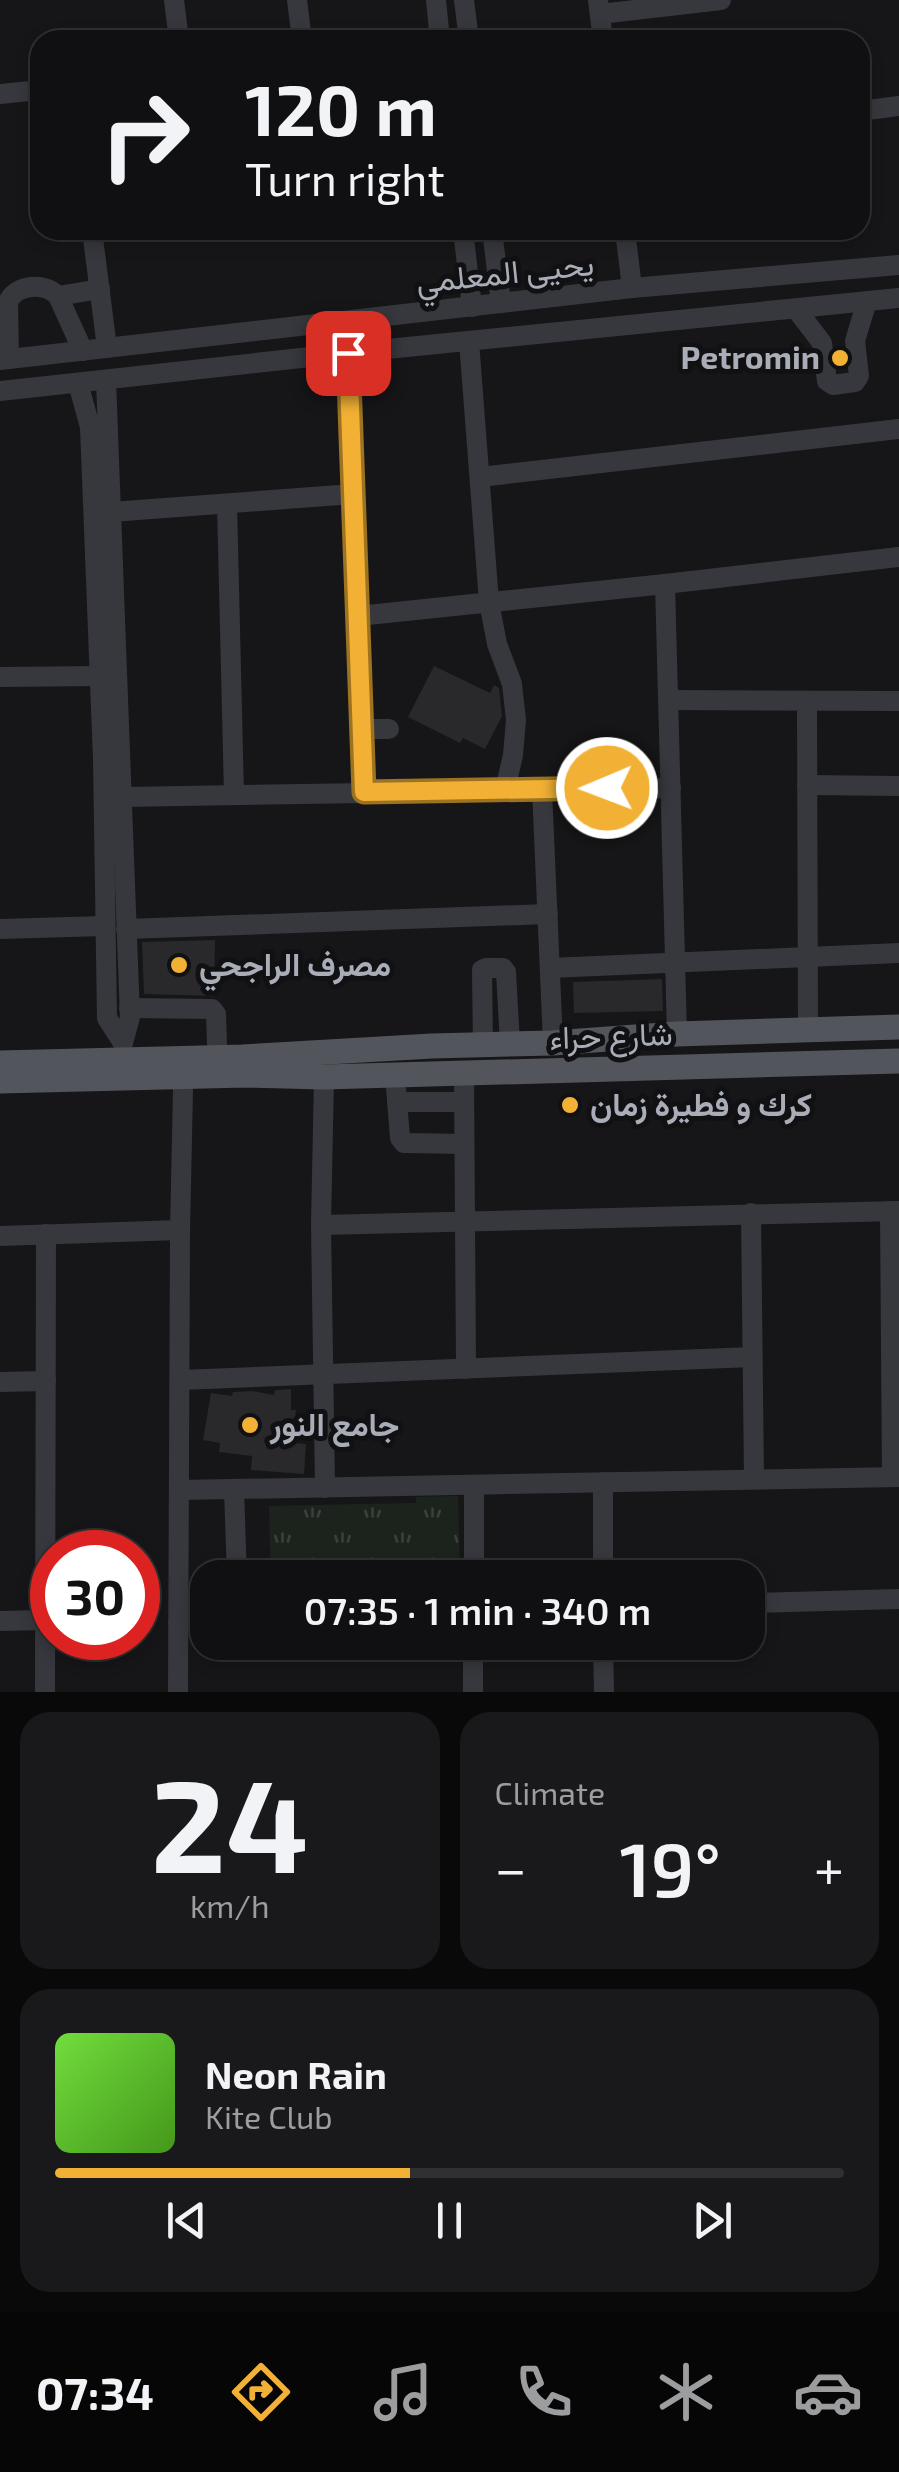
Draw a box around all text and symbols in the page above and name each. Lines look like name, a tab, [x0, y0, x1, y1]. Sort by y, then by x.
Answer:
text: 120 m	[245, 66, 437, 150]
icon: right	[80, 70, 210, 200]
text: Turn right	[245, 151, 445, 205]
street label: يحيى المعلمي	[414, 243, 597, 308]
pin	[306, 311, 391, 396]
icon: arrive	[321, 326, 376, 381]
place label: Petromin	[681, 337, 820, 375]
marker: Petromin	[829, 347, 851, 369]
position arrow	[555, 736, 659, 840]
place label: مصرف الراجحي	[199, 944, 391, 992]
marker: مصرف الراجحي	[168, 954, 190, 976]
street label: شارع حراء	[549, 1013, 673, 1060]
place label: كرك و فطيرة زمان	[590, 1084, 812, 1125]
marker: كرك و فطيرة زمان	[559, 1094, 581, 1116]
place label: جامع النور	[269, 1404, 399, 1447]
marker: جامع النور	[239, 1414, 261, 1436]
speed limit sign: 30	[30, 1530, 160, 1660]
text: 07:35 · 1 min · 340 m	[304, 1587, 651, 1633]
text: 24	[151, 1743, 309, 1899]
text: Climate	[495, 1773, 605, 1811]
text: 19°	[619, 1822, 721, 1912]
text: −	[495, 1834, 527, 1900]
text: +	[814, 1834, 844, 1900]
text: km/h	[190, 1886, 269, 1924]
text: Neon Rain	[205, 2051, 387, 2097]
text: Kite Club	[205, 2097, 333, 2135]
icon: previous	[159, 2193, 214, 2248]
icon: pause	[422, 2193, 477, 2248]
icon: next	[685, 2193, 740, 2248]
icon: directions	[226, 2357, 296, 2427]
icon: music	[368, 2357, 438, 2427]
icon: phone	[509, 2357, 579, 2427]
icon: climate	[651, 2357, 721, 2427]
icon: car	[793, 2357, 863, 2427]
text: 07:34	[36, 2365, 154, 2419]

